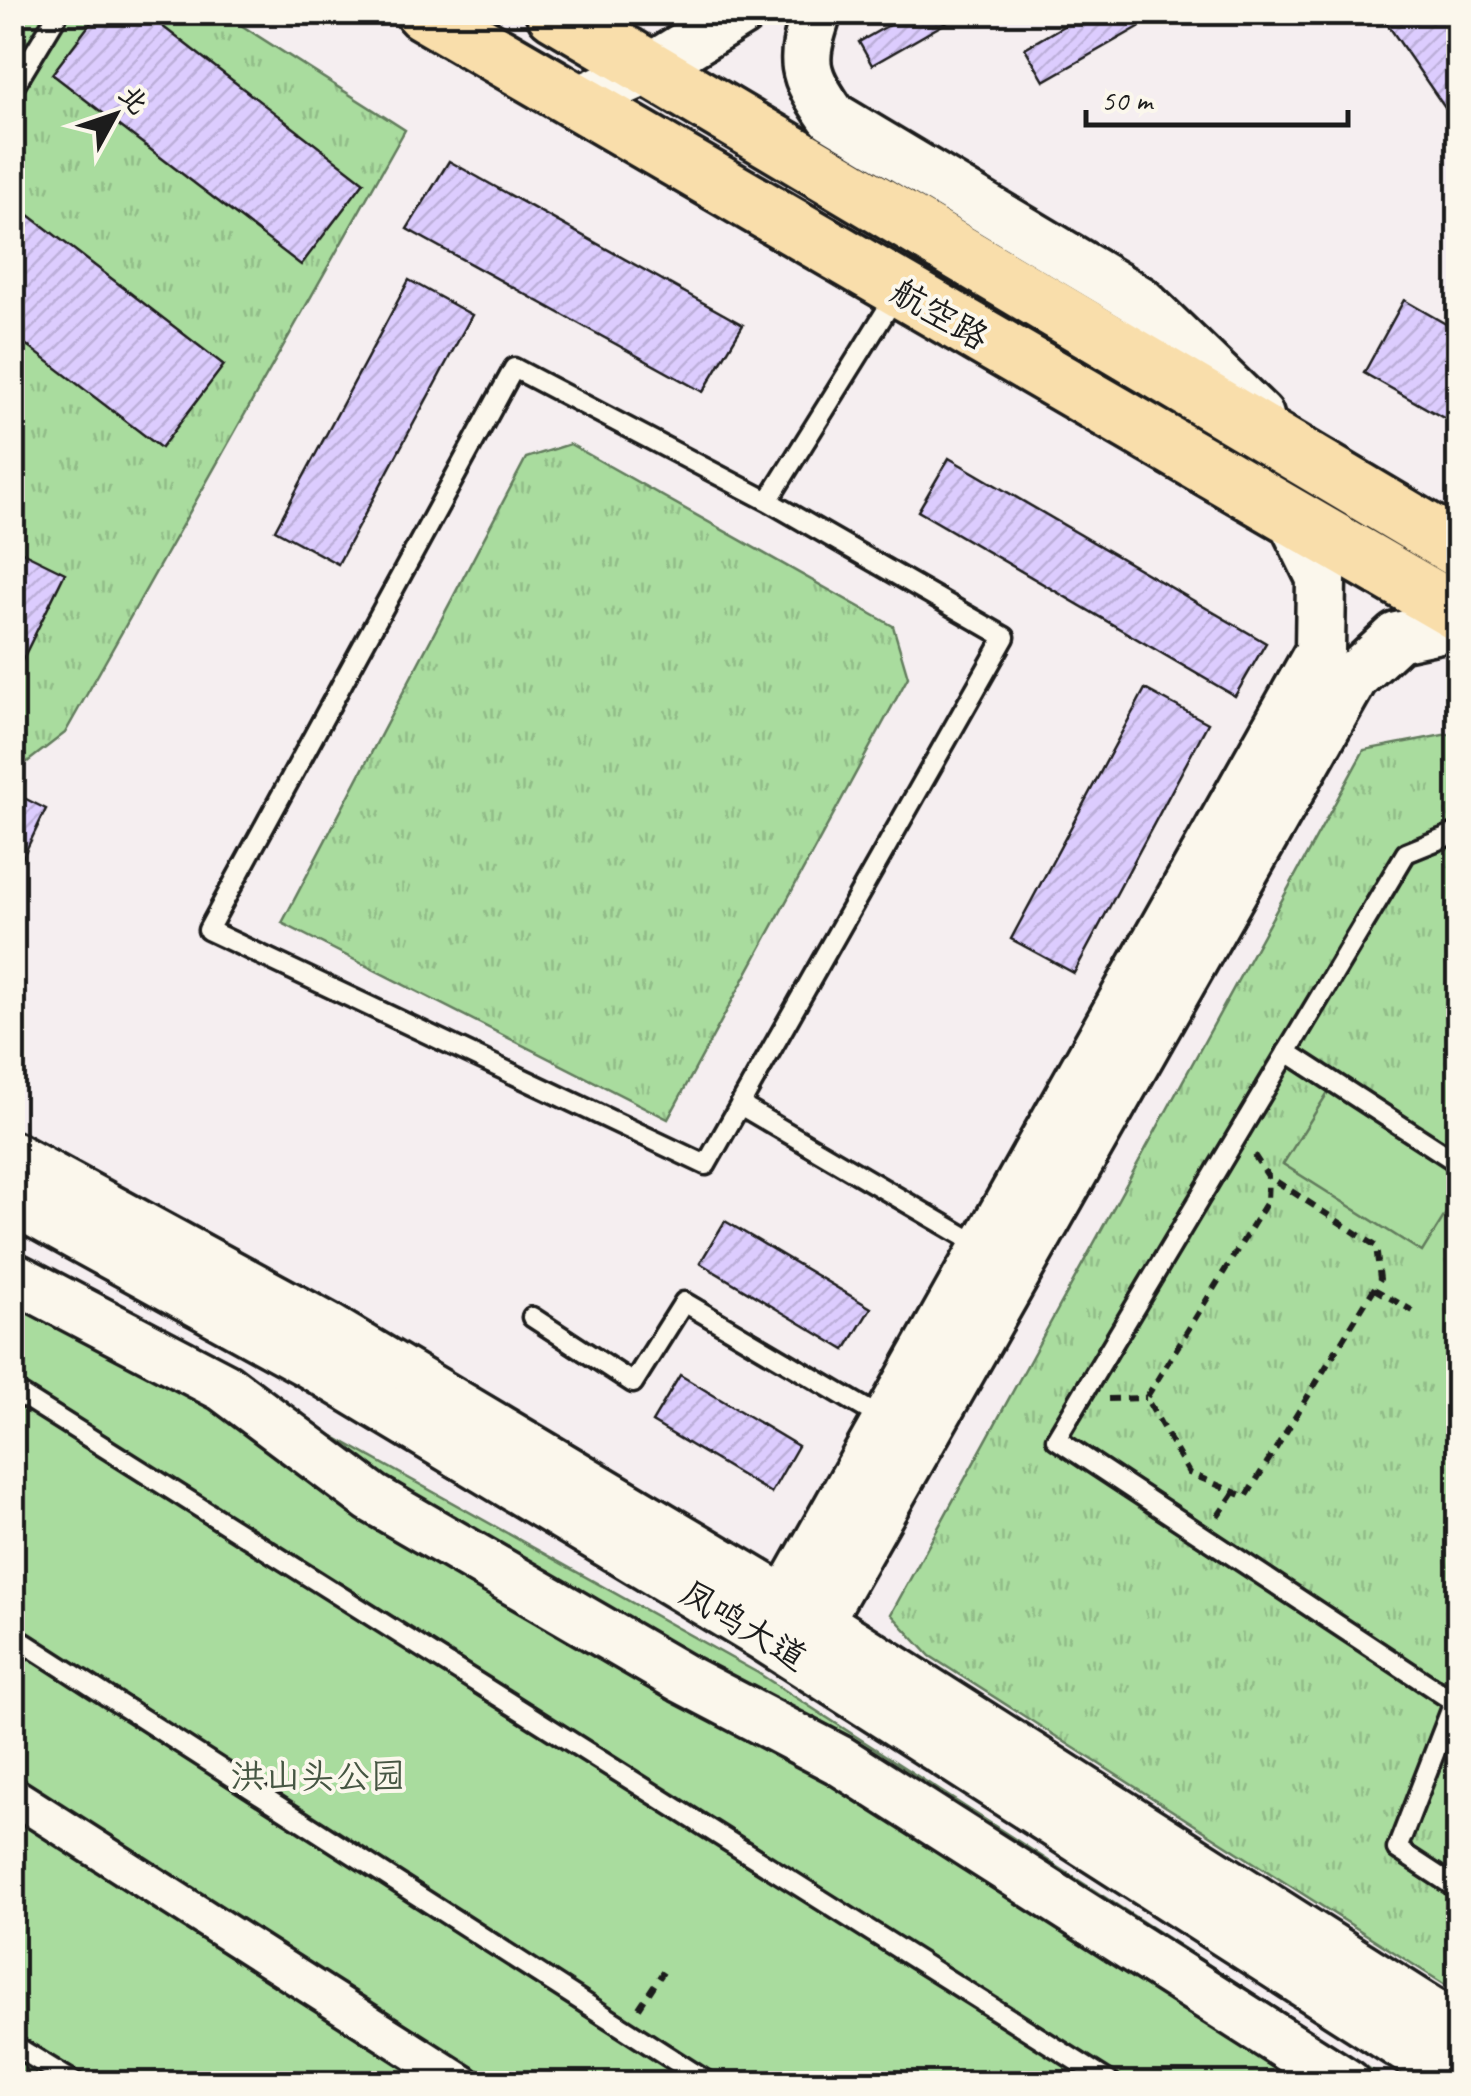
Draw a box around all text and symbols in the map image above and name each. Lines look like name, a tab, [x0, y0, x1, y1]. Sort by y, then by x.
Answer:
north arrow	[65, 65, 165, 165]
scale bar	[1086, 65, 1348, 127]
text: 北	[111, 77, 156, 121]
text: 50 m	[1101, 81, 1154, 119]
street label: 航空路	[883, 269, 996, 360]
street label: 凤鸣大道	[672, 1570, 815, 1681]
park label: 洪山头公园	[230, 1754, 406, 1799]

